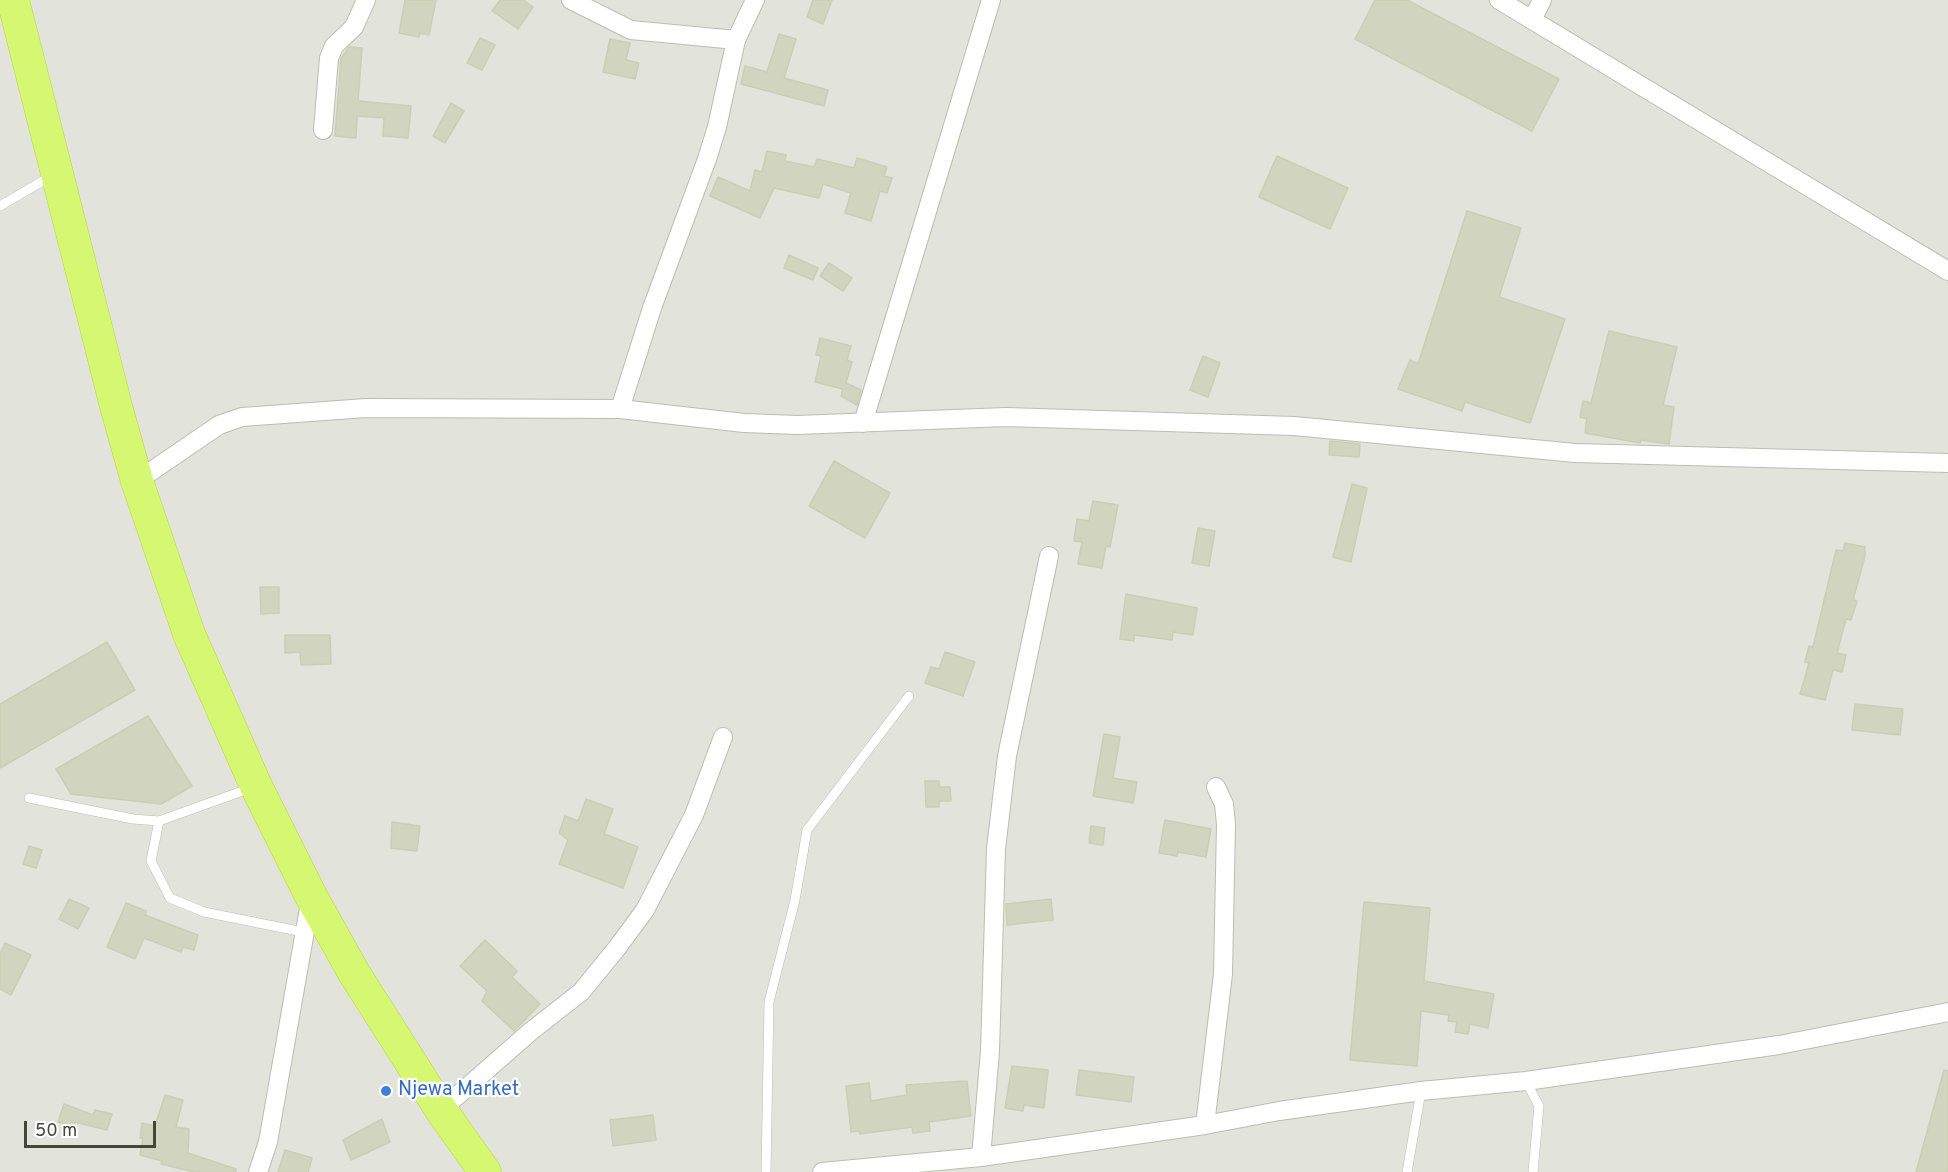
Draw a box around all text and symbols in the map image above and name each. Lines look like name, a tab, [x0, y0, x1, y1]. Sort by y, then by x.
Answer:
place label: Njewa Market	[398, 1079, 519, 1103]
marker: Njewa Market	[379, 1084, 393, 1098]
scale bar	[27, 1109, 159, 1147]
text: 50 m	[35, 1120, 77, 1143]

